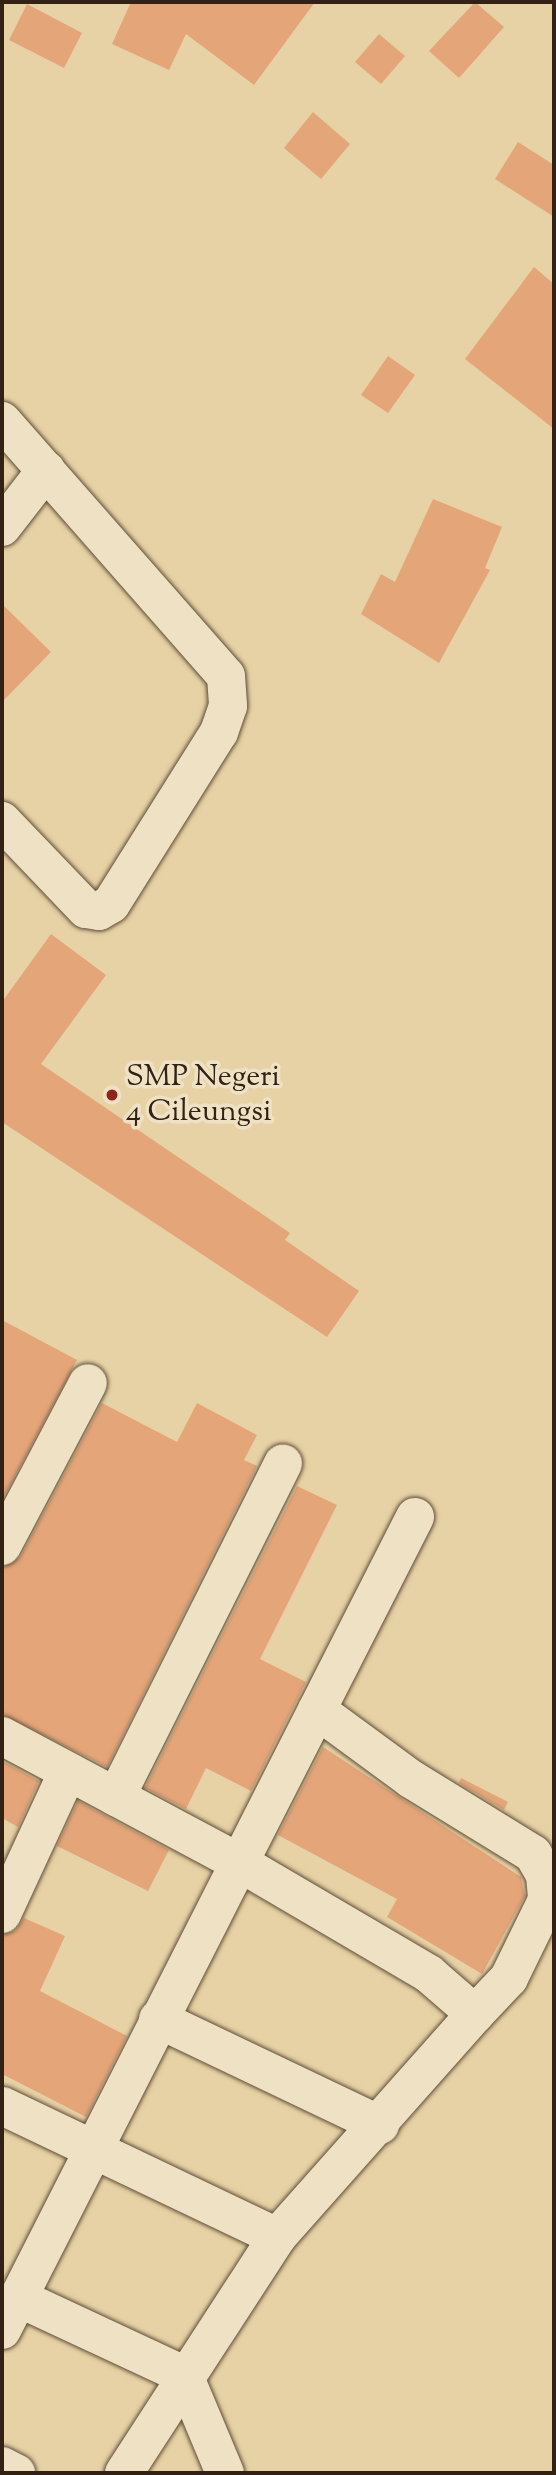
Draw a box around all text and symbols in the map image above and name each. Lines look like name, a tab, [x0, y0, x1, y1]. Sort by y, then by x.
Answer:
place label: SMP Negeri 4 Cileungsi	[126, 1060, 280, 1130]
marker: SMP Negeri 4 Cileungsi	[104, 1087, 120, 1103]

